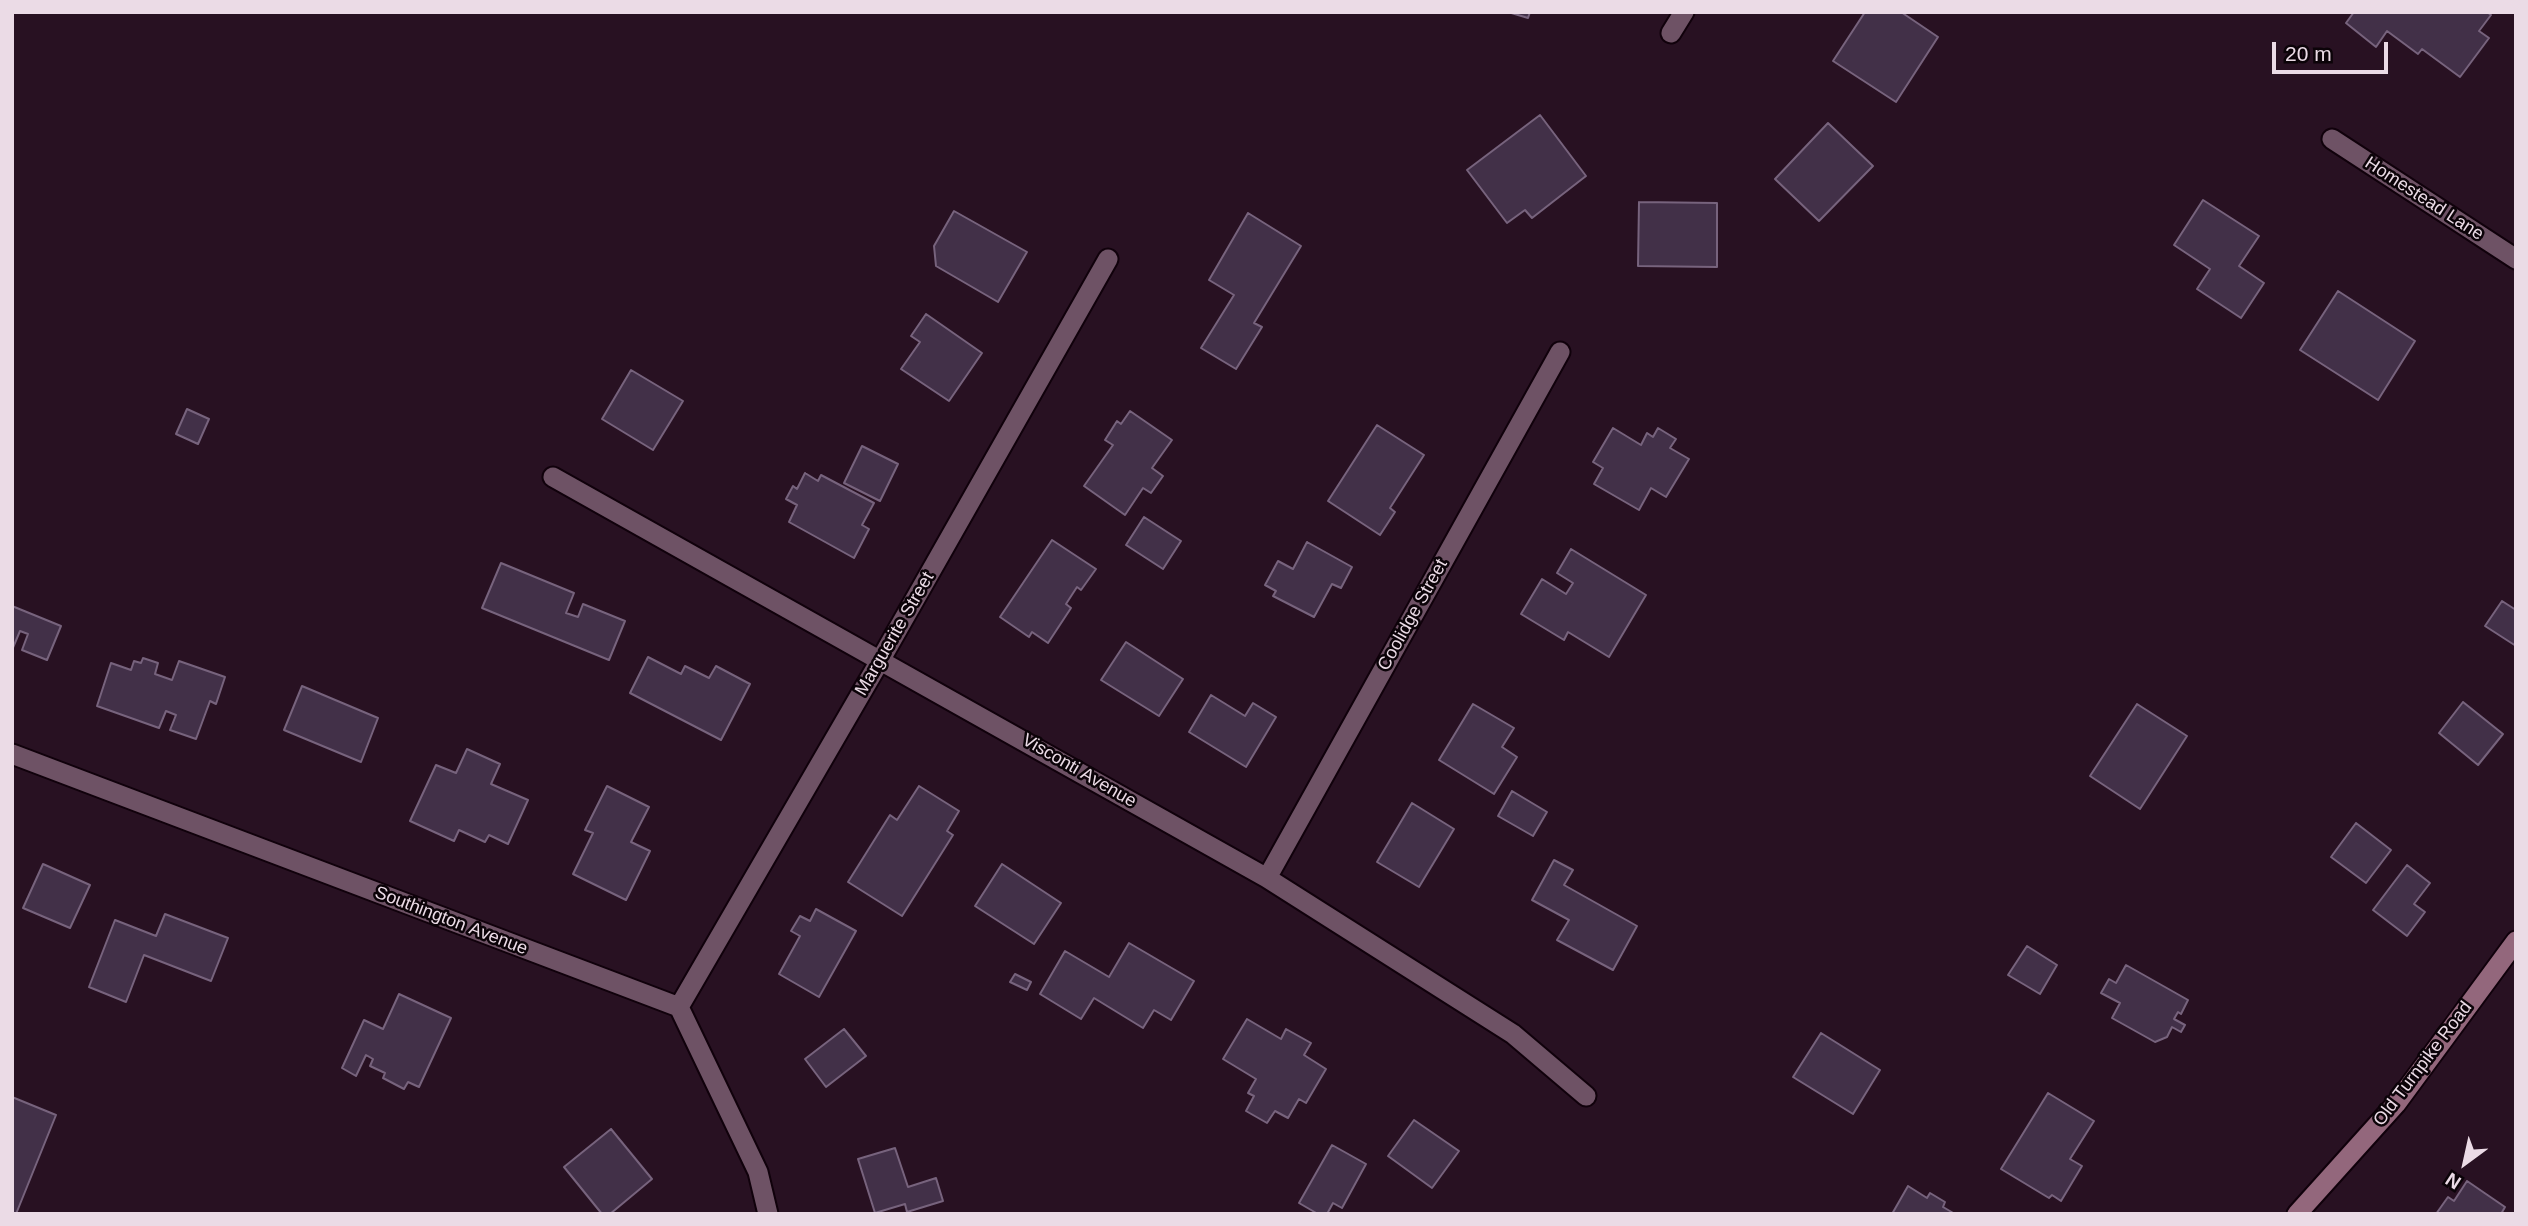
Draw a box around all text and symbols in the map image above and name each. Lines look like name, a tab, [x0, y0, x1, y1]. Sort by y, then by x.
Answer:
scale bar	[2276, 28, 2392, 72]
text: 20 m	[2285, 42, 2332, 65]
street label: Homestead Lane	[2361, 153, 2487, 245]
street label: Coolidge Street	[1373, 556, 1453, 674]
street label: Marguerite Street	[851, 568, 939, 700]
street label: Visconti Avenue	[1018, 730, 1140, 812]
street label: Southington Avenue	[372, 882, 530, 960]
street label: Old Turnpike Road	[2369, 997, 2477, 1131]
north arrow	[2430, 1128, 2500, 1198]
text: N	[2442, 1168, 2465, 1194]

